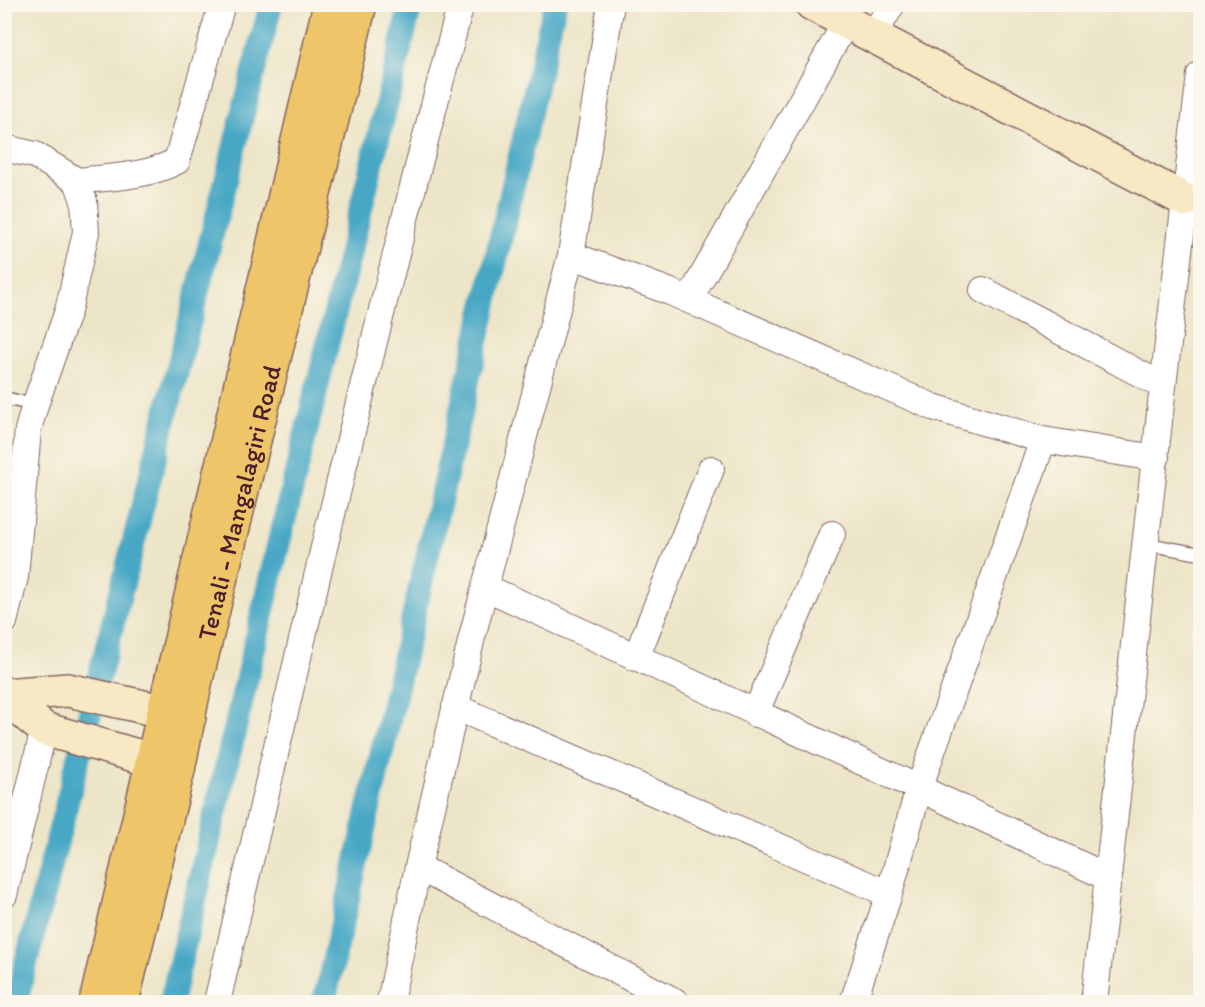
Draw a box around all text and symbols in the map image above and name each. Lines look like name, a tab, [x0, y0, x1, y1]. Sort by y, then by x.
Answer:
street label: Tenali - Mangalagiri Road	[190, 362, 288, 644]

